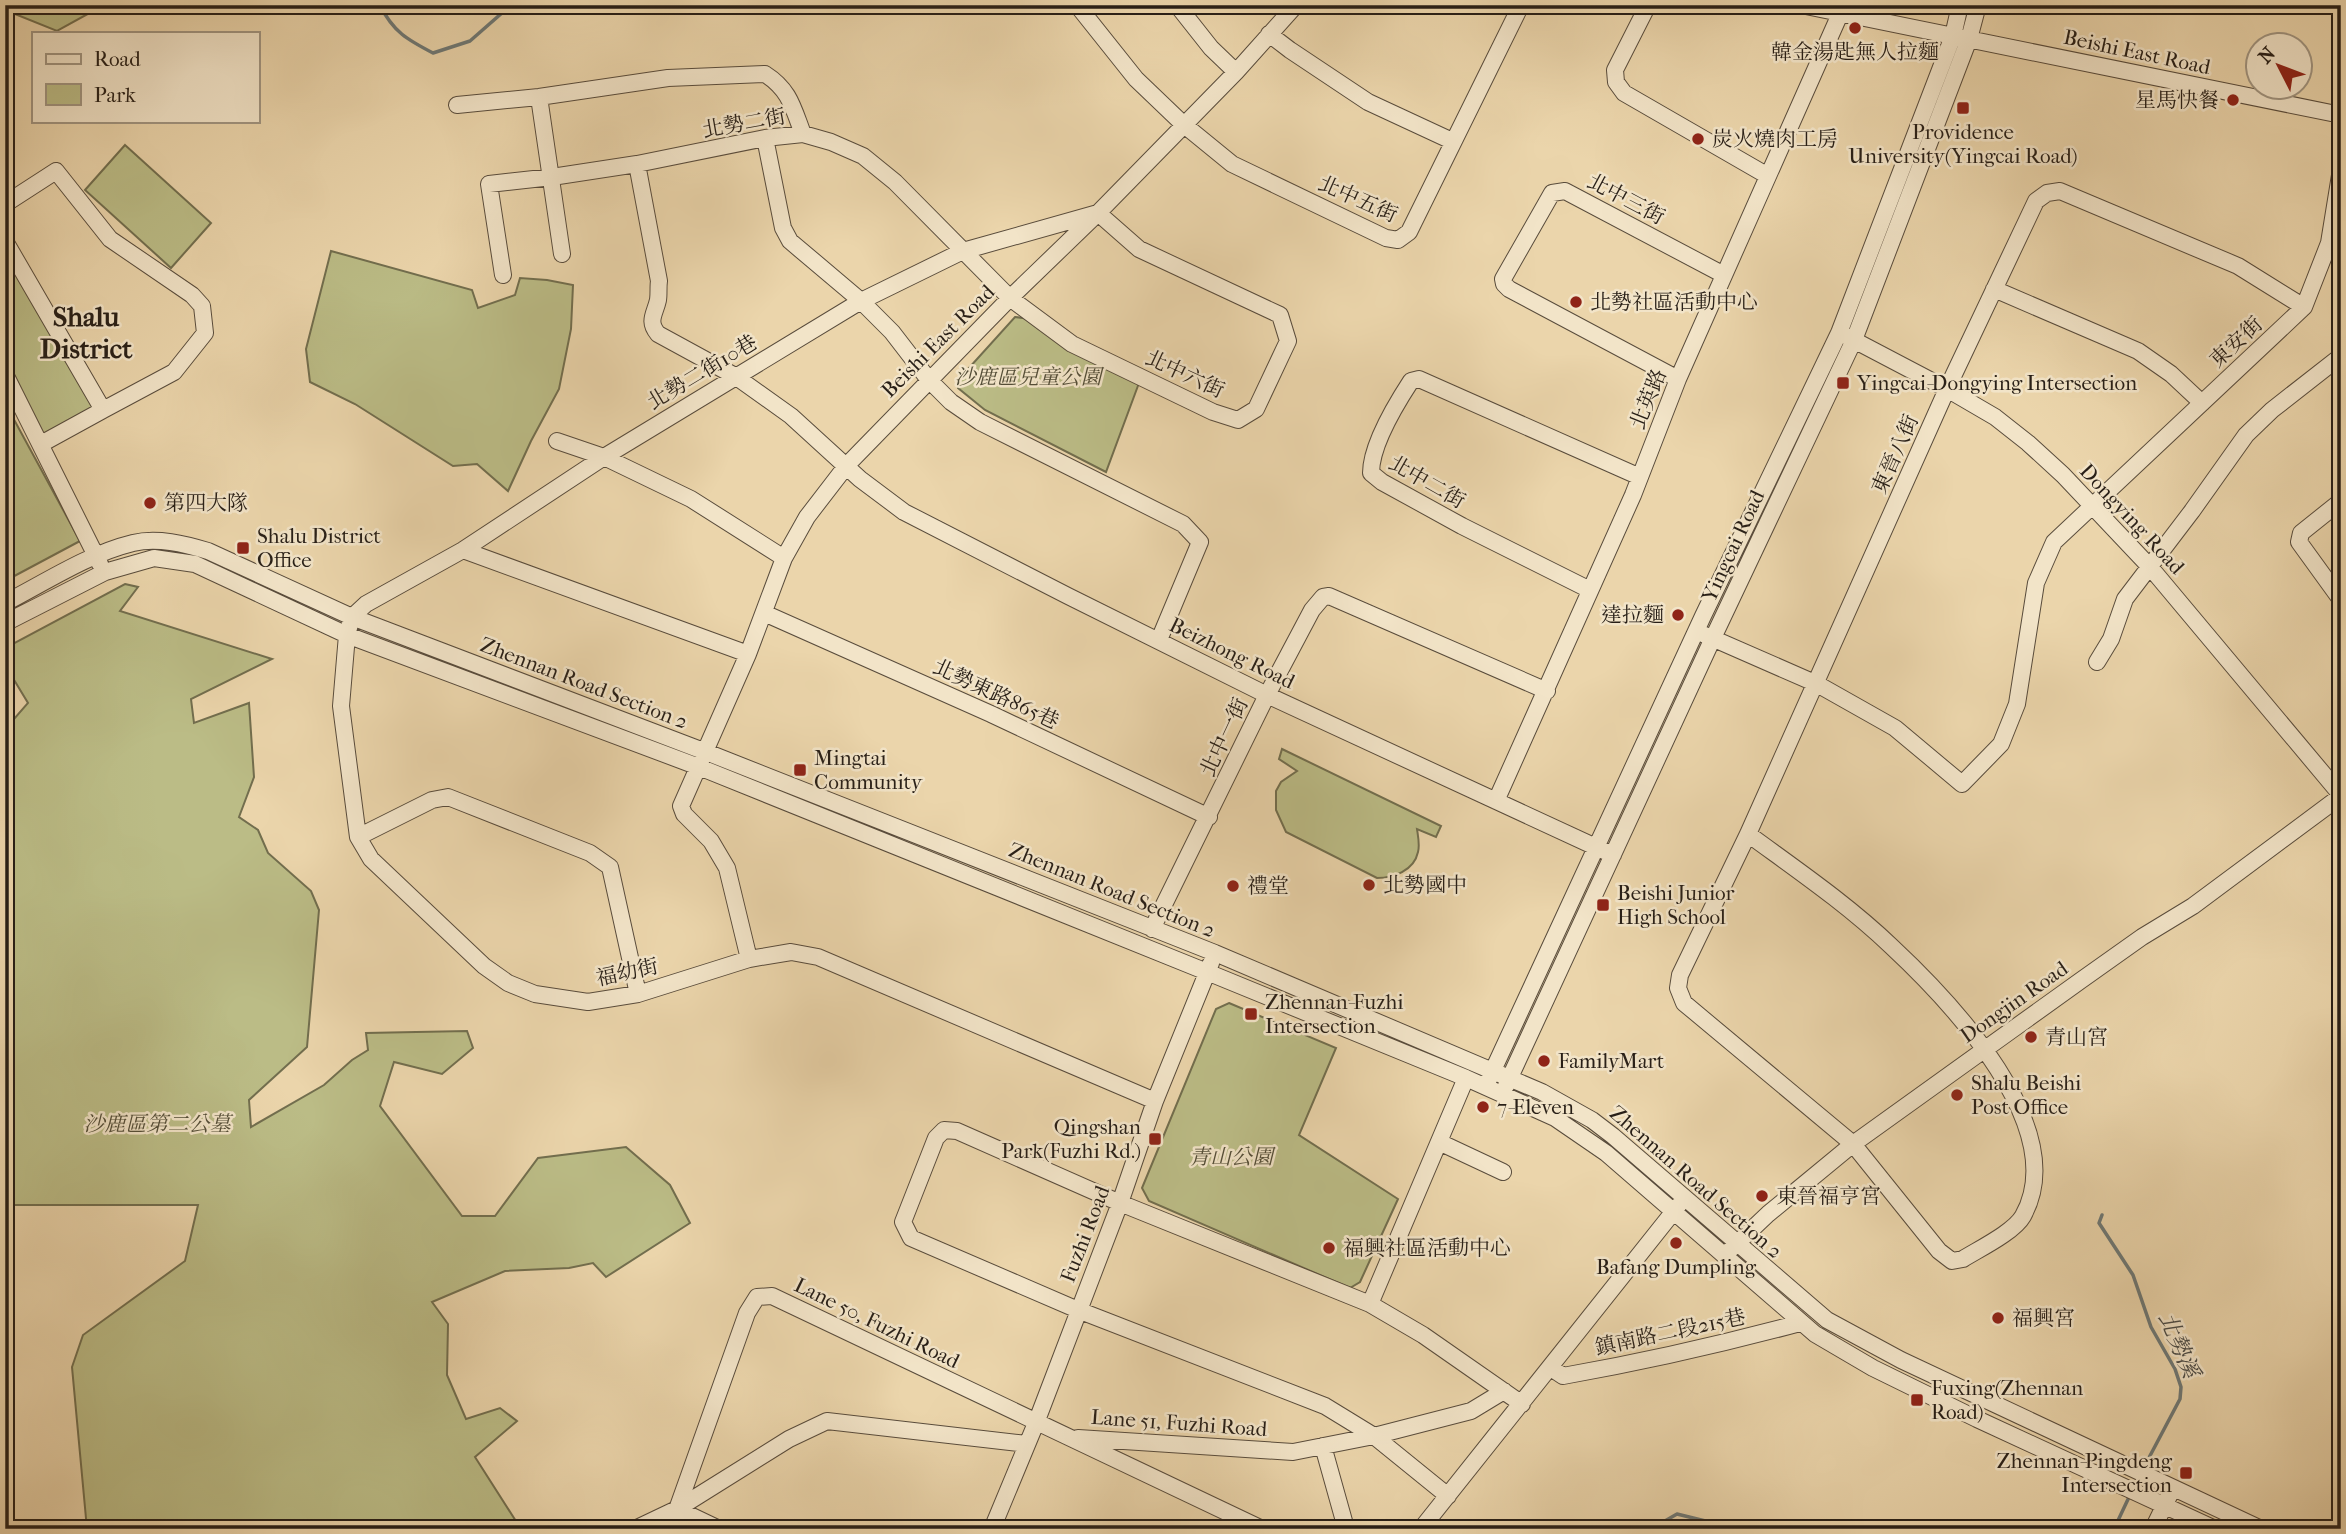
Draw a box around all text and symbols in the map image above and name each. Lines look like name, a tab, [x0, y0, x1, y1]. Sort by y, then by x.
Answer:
marker: 韓金湯匙無人拉麵	[1847, 20, 1863, 36]
street label: Beishi East Road	[2061, 25, 2213, 79]
legend	[32, 32, 259, 122]
north arrow	[2244, 32, 2314, 102]
place label: 韓金湯匙無人拉麵	[1771, 40, 1939, 64]
text: N	[2254, 42, 2280, 68]
text: Road	[94, 47, 141, 71]
text: Park	[94, 83, 136, 107]
place label: 星馬快餐	[2135, 88, 2219, 112]
marker: 星馬快餐	[2225, 92, 2241, 108]
marker: Providence University(Yingcai Road)	[1955, 100, 1971, 116]
street label: 北勢二街	[701, 104, 787, 142]
place label: Providence University(Yingcai Road)	[1848, 120, 2078, 168]
place label: 炭火燒肉工房	[1712, 127, 1838, 151]
marker: 炭火燒肉工房	[1690, 131, 1706, 147]
street label: 北中三街	[1583, 169, 1669, 229]
street label: 北中五街	[1315, 171, 1401, 227]
street label: Beishi East Road	[877, 279, 1000, 402]
place label: 北勢社區活動中心	[1590, 290, 1758, 314]
marker: 北勢社區活動中心	[1568, 294, 1584, 310]
district label: Shalu District	[40, 300, 133, 365]
street label: 東安街	[2205, 312, 2267, 372]
street label: 北勢二街10巷	[643, 330, 761, 414]
street label: 北中六街	[1142, 345, 1228, 403]
park label: 沙鹿區兒童公園	[955, 365, 1104, 389]
street label: 北英路	[1625, 365, 1671, 433]
place label: Yingcai-Dongying Intersection	[1856, 371, 2137, 395]
marker: Yingcai-Dongying Intersection	[1835, 375, 1851, 391]
street label: 東晉八街	[1867, 411, 1923, 497]
street label: 北中二街	[1385, 451, 1469, 513]
street label: Dongying Road	[2075, 459, 2190, 580]
street label: Yingcai Road	[1696, 486, 1770, 606]
place label: 第四大隊	[164, 491, 248, 515]
marker: 第四大隊	[142, 495, 158, 511]
place label: Shalu District Office	[257, 524, 381, 572]
marker: Shalu District Office	[235, 540, 251, 556]
place label: 達拉麵	[1601, 603, 1664, 627]
marker: 達拉麵	[1670, 607, 1686, 623]
street label: Beizhong Road	[1165, 612, 1299, 694]
street label: Zhennan Road Section 2	[477, 632, 691, 734]
street label: 北勢東路865巷	[929, 654, 1063, 734]
street label: 北中一街	[1195, 694, 1253, 780]
place label: Mingtai Community	[814, 746, 923, 794]
marker: Mingtai Community	[792, 762, 808, 778]
street label: Zhennan Road Section 2	[1005, 838, 1219, 942]
place label: 北勢國中	[1383, 873, 1467, 897]
place label: 禮堂	[1247, 874, 1289, 898]
marker: 北勢國中	[1361, 877, 1377, 893]
marker: 禮堂	[1225, 878, 1241, 894]
place label: Beishi Junior High School	[1617, 881, 1735, 929]
marker: Beishi Junior High School	[1595, 897, 1611, 913]
street label: 福幼街	[594, 954, 660, 990]
street label: Dongjin Road	[1956, 956, 2073, 1048]
place label: Zhennan-Fuzhi Intersection	[1265, 990, 1403, 1038]
marker: Zhennan-Fuzhi Intersection	[1243, 1006, 1259, 1022]
place label: 青山宮	[2045, 1025, 2108, 1049]
marker: 青山宮	[2023, 1029, 2039, 1045]
place label: FamilyMart	[1558, 1049, 1665, 1073]
marker: FamilyMart	[1536, 1053, 1552, 1069]
place label: Shalu Beishi Post Office	[1971, 1071, 2081, 1119]
marker: Shalu Beishi Post Office	[1949, 1087, 1965, 1103]
place label: 7-Eleven	[1497, 1095, 1574, 1119]
marker: 7-Eleven	[1475, 1099, 1491, 1115]
street label: Zhennan Road Section 2	[1605, 1101, 1787, 1263]
park label: 沙鹿區第二公墓	[84, 1112, 233, 1136]
place label: Qingshan Park(Fuzhi Rd.)	[1001, 1115, 1141, 1163]
marker: Qingshan Park(Fuzhi Rd.)	[1147, 1131, 1163, 1147]
park label: 青山公園	[1189, 1145, 1276, 1169]
street label: Fuzhi Road	[1056, 1182, 1115, 1286]
place label: 東晉福亨宮	[1776, 1184, 1881, 1208]
marker: 東晉福亨宮	[1754, 1188, 1770, 1204]
marker: Bafang Dumpling	[1668, 1235, 1684, 1251]
place label: 福興社區活動中心	[1343, 1236, 1511, 1260]
marker: 福興社區活動中心	[1321, 1240, 1337, 1256]
place label: Bafang Dumpling	[1596, 1255, 1757, 1279]
street label: Lane 50, Fuzhi Road	[791, 1273, 964, 1374]
street label: 鎮南路二段215巷	[1593, 1304, 1747, 1360]
place label: 福興宮	[2012, 1306, 2075, 1330]
water label: 北勢溪	[2153, 1308, 2206, 1385]
marker: 福興宮	[1990, 1310, 2006, 1326]
place label: Fuxing(Zhennan Road)	[1931, 1376, 2083, 1424]
marker: Fuxing(Zhennan Road)	[1909, 1392, 1925, 1408]
street label: Lane 51, Fuzhi Road	[1090, 1405, 1268, 1441]
place label: Zhennan-Pingdeng Intersection	[1997, 1449, 2173, 1497]
marker: Zhennan-Pingdeng Intersection	[2178, 1465, 2194, 1481]

